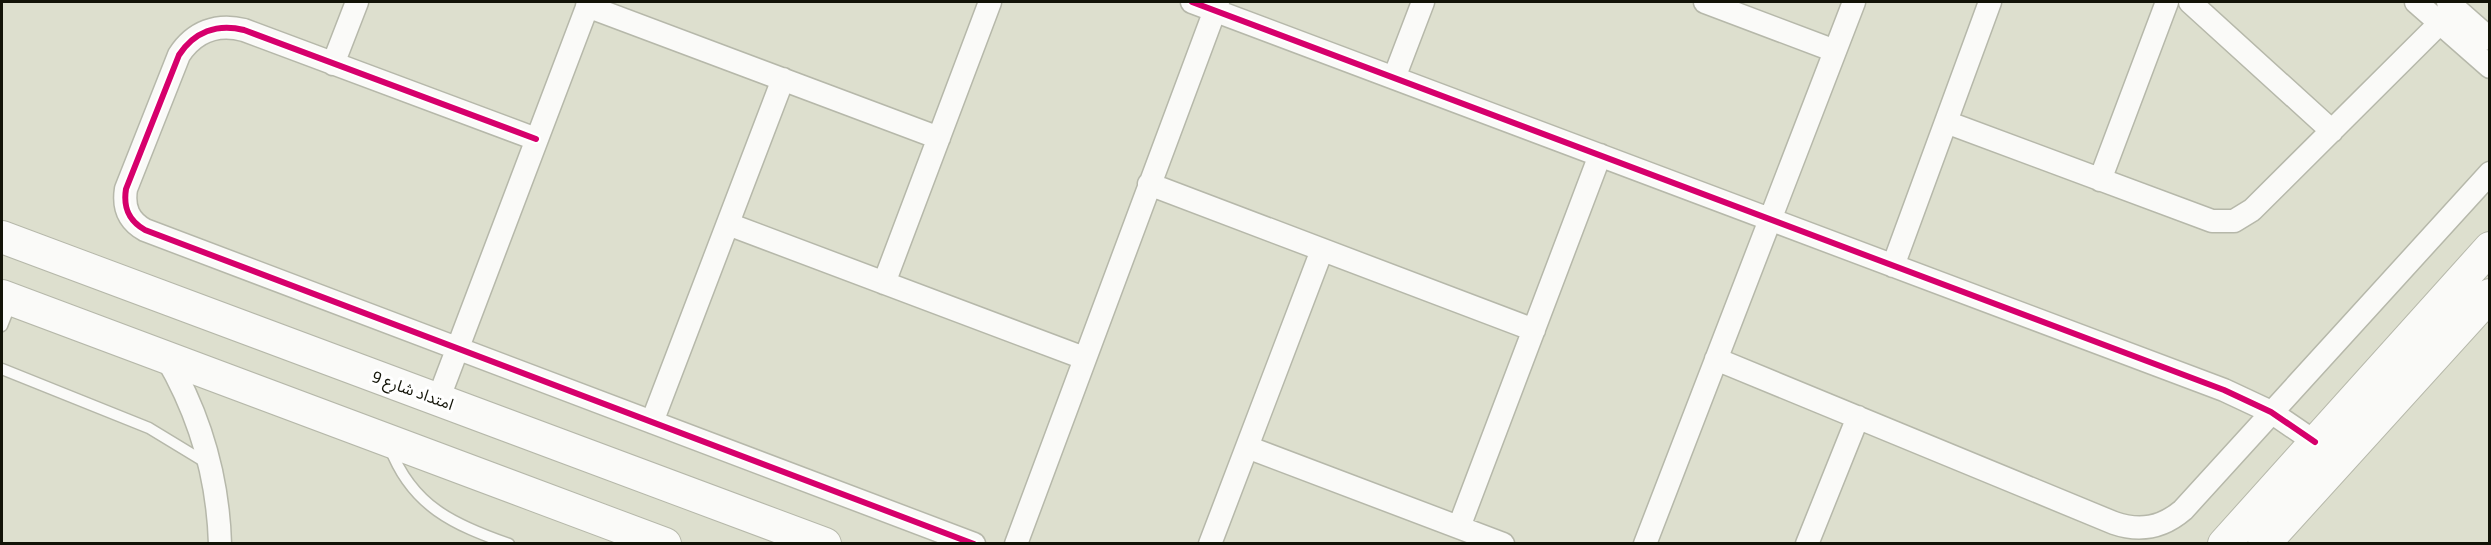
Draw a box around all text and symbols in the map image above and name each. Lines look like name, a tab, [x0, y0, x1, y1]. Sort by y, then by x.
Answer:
street label: امتداد شارع 9	[368, 366, 457, 417]

